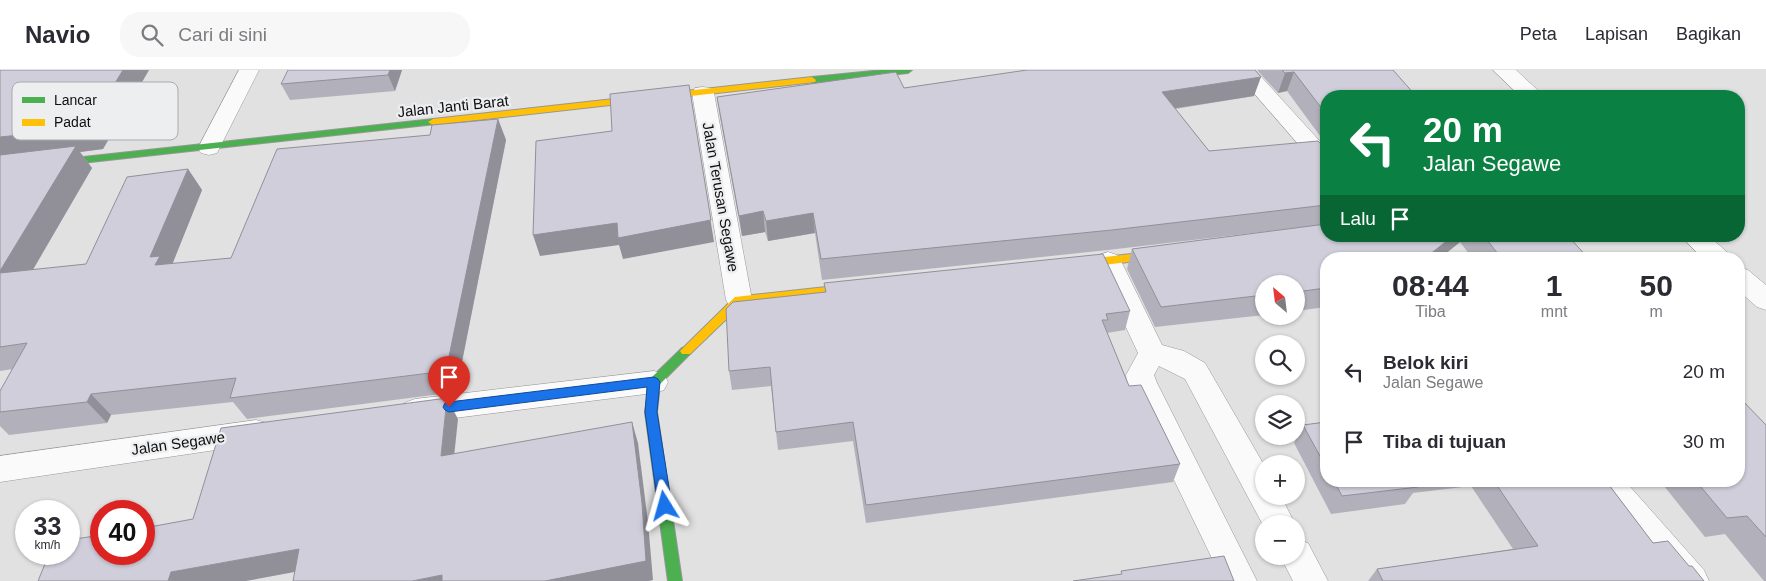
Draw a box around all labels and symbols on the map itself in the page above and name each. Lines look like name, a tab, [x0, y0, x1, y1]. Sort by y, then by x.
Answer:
legend	[12, 82, 178, 140]
text: Lancar	[54, 92, 97, 108]
street label: Jalan Janti Barat	[397, 92, 510, 120]
text: Padat	[54, 114, 91, 130]
street label: Jalan Terusan Segawe	[699, 121, 743, 273]
north arrow	[1255, 275, 1305, 325]
pin	[428, 356, 470, 407]
street label: Jalan Segawe	[130, 428, 226, 458]
position arrow	[638, 479, 690, 531]
speed limit sign: 40	[90, 500, 155, 565]

